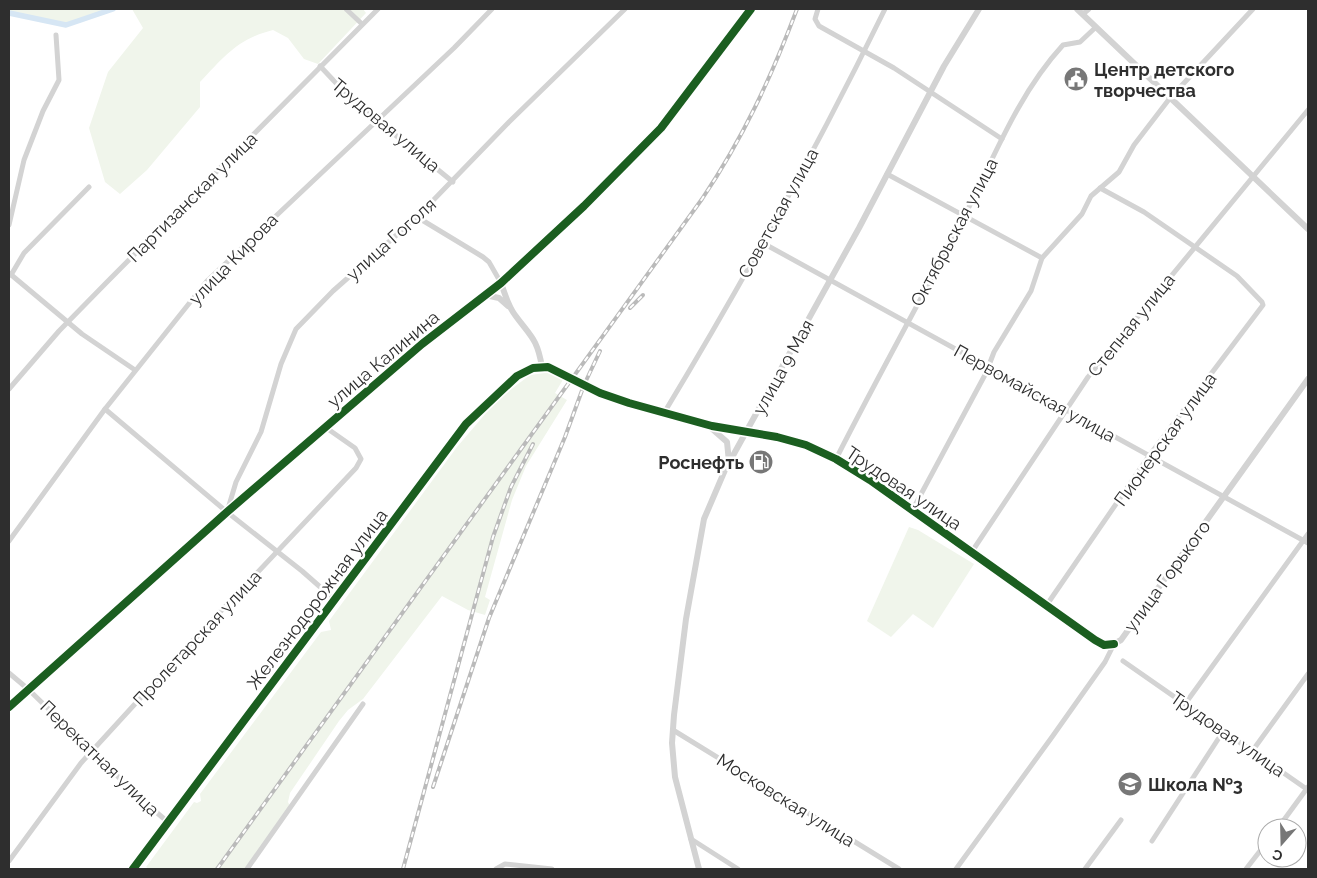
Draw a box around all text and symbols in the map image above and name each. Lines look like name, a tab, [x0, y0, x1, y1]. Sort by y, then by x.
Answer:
place label: Центр детского творчества	[1094, 59, 1234, 101]
public building icon: Центр детского творчества	[1063, 66, 1089, 92]
street label: Трудовая улица	[328, 74, 444, 176]
street label: Партизанская улица	[123, 128, 261, 266]
street label: Советская улица	[734, 144, 822, 282]
street label: Октябрьская улица	[906, 154, 1002, 310]
street label: улица Гоголя	[342, 193, 440, 285]
street label: улица Кирова	[184, 209, 282, 309]
street label: Степная улица	[1083, 269, 1179, 381]
street label: улица Калинина	[323, 306, 443, 412]
street label: улица 9 Мая	[748, 316, 818, 418]
street label: Первомайская улица	[951, 340, 1119, 446]
street label: Пионерская улица	[1110, 368, 1220, 510]
street label: Трудовая улица	[842, 442, 966, 534]
fuel station icon: Роснефть	[748, 449, 774, 475]
place label: Роснефть	[658, 452, 744, 473]
street label: Железнодорожная улица	[242, 505, 392, 693]
street label: улица Горького	[1119, 516, 1215, 636]
street label: Пролетарская улица	[129, 566, 265, 710]
street label: Трудовая улица	[1167, 687, 1289, 781]
street label: Перекатная улица	[36, 696, 164, 820]
street label: Московская улица	[713, 749, 859, 851]
school or university icon: Школа №3	[1117, 771, 1143, 797]
place label: Школа №3	[1148, 774, 1243, 795]
north arrow	[1257, 818, 1307, 868]
text: С	[1270, 846, 1285, 864]

